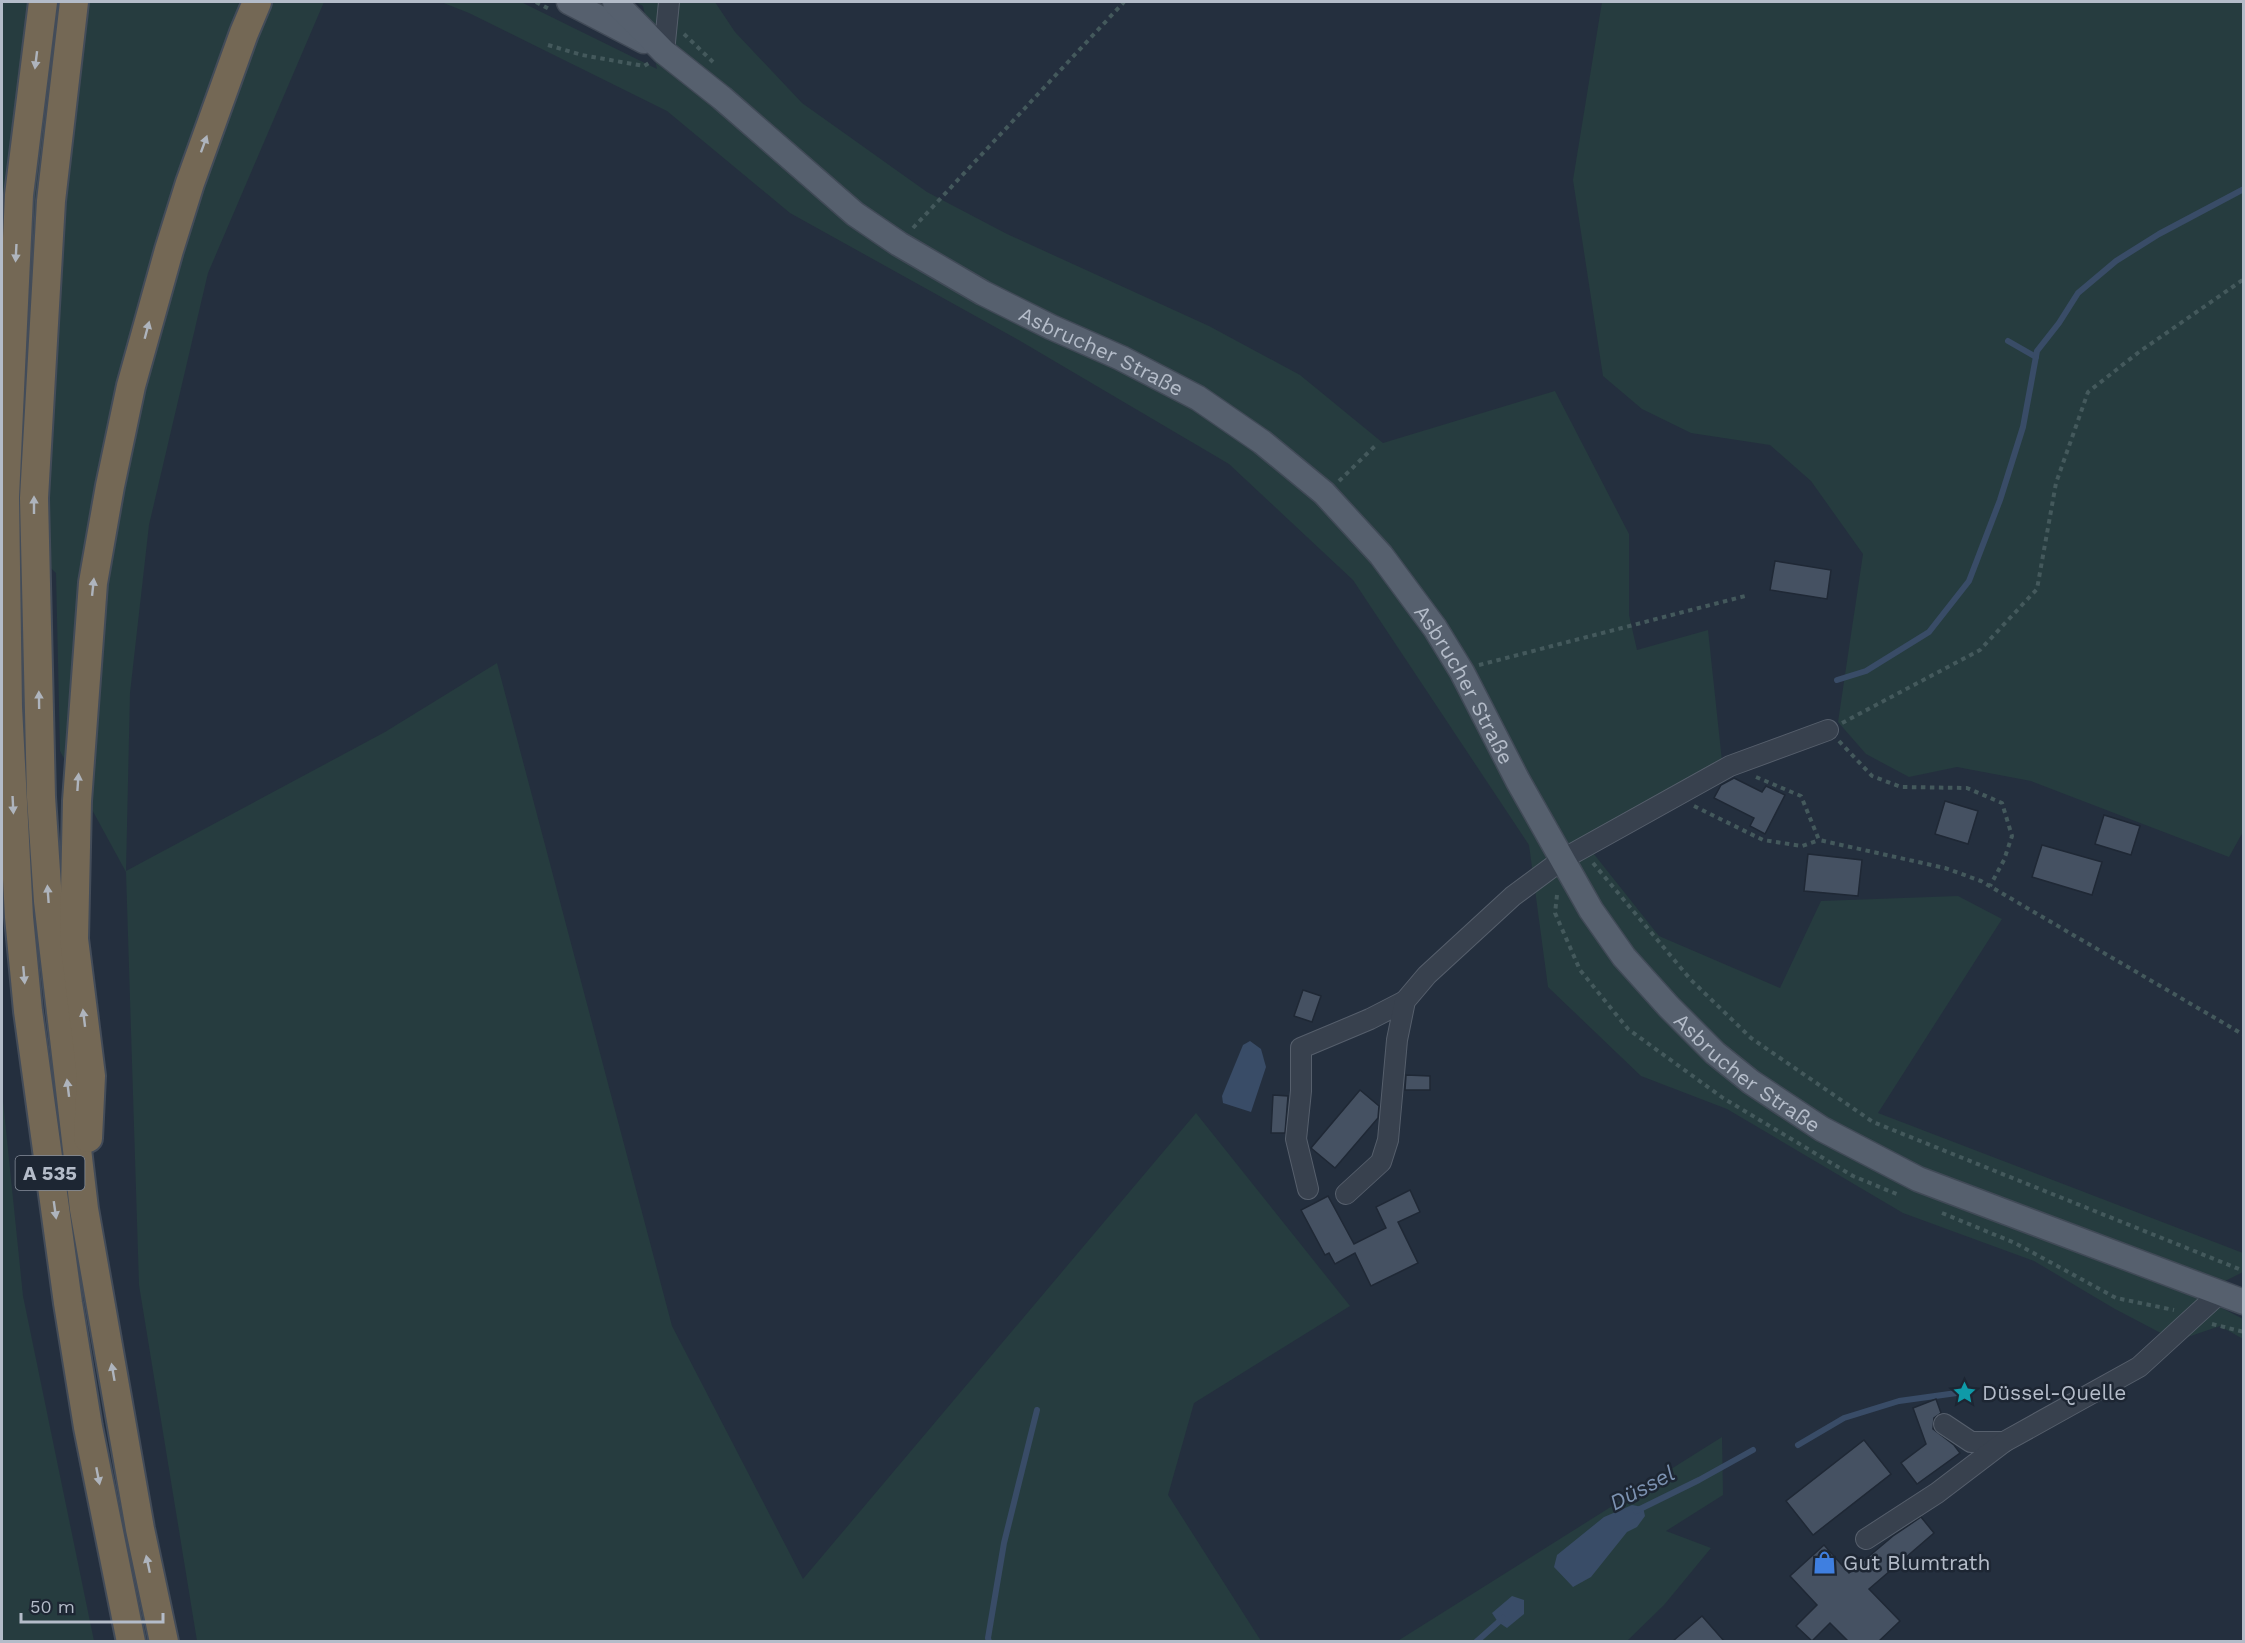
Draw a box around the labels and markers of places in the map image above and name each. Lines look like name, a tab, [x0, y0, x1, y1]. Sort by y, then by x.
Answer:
place icon: Düssel-Quelle	[1951, 1379, 1977, 1405]
place label: Düssel-Quelle	[1982, 1380, 2126, 1405]
shop icon: Gut Blumtrath	[1812, 1549, 1838, 1575]
place label: Gut Blumtrath	[1843, 1550, 1990, 1575]

